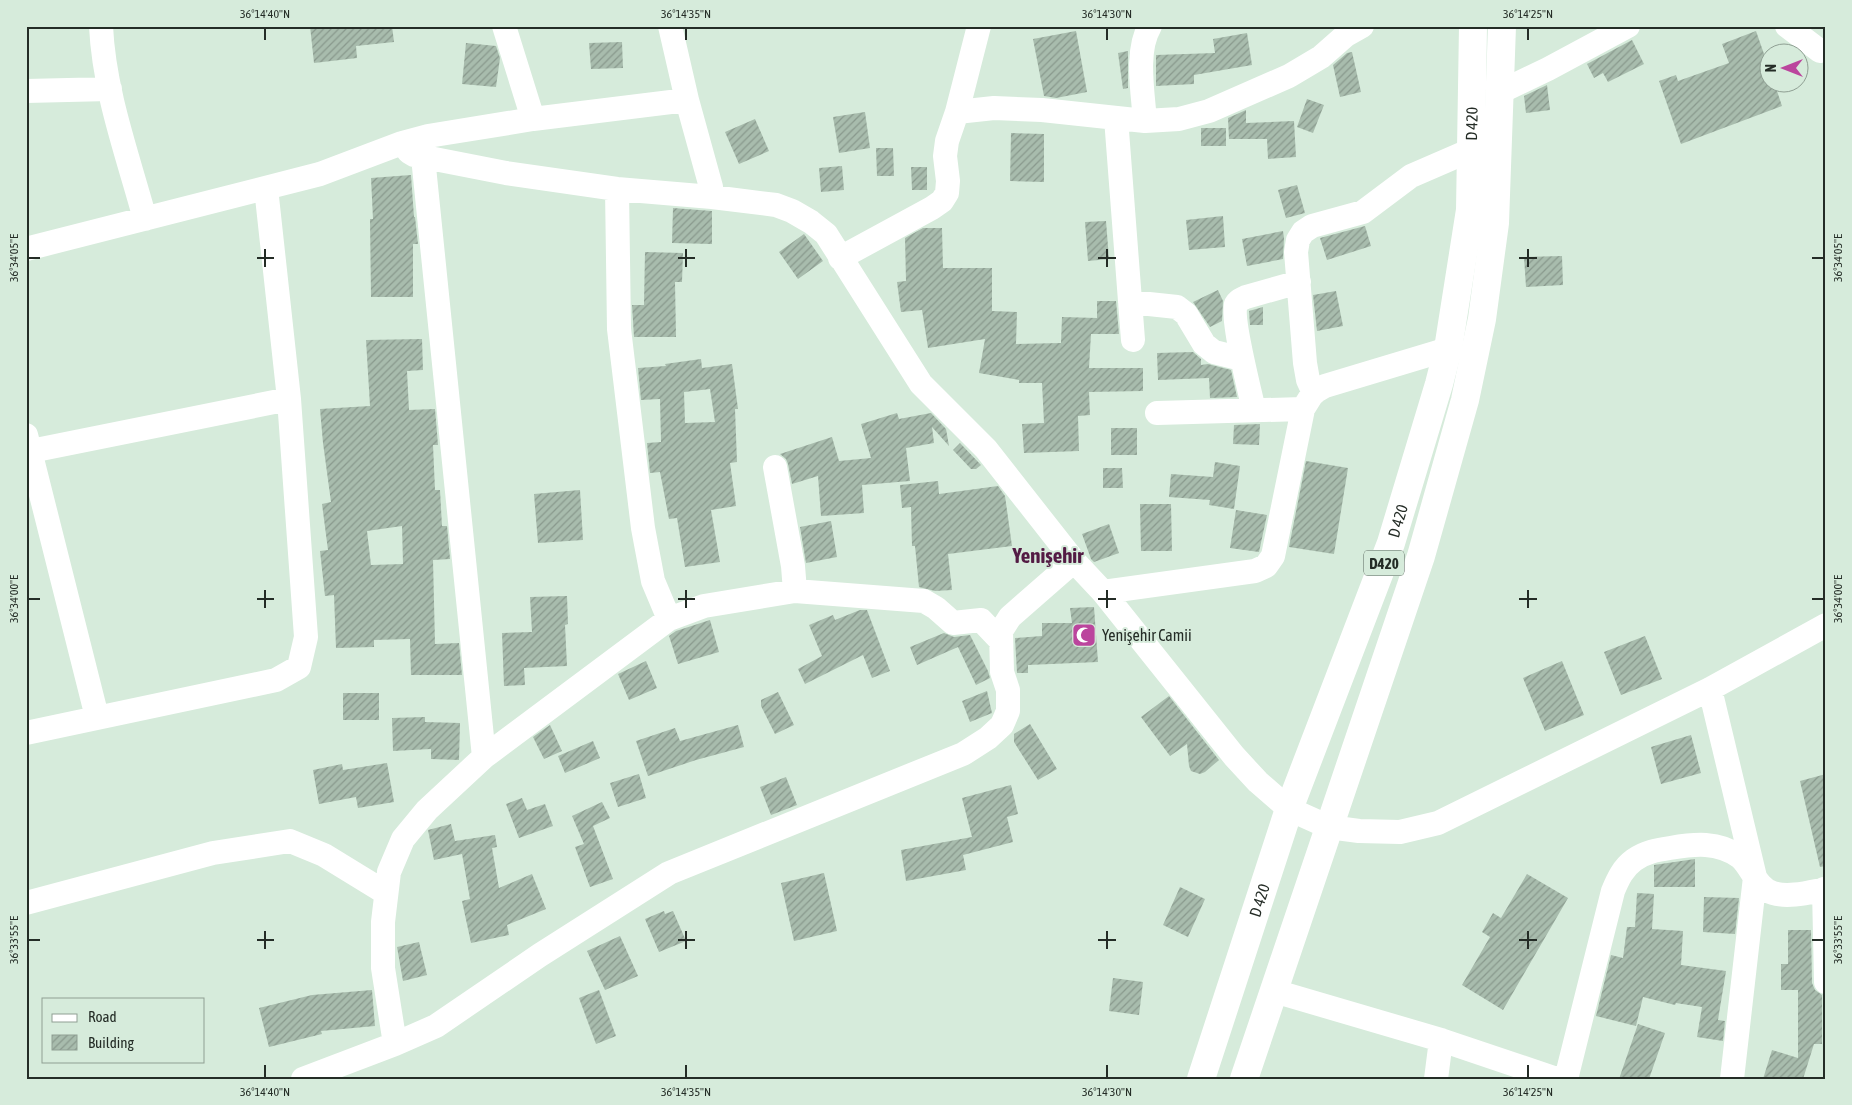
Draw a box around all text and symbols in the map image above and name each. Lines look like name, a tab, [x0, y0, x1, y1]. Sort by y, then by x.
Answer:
text: 36°14'40"N	[240, 7, 290, 21]
text: 36°14'35"N	[661, 7, 711, 21]
text: 36°14'30"N	[1082, 7, 1132, 21]
text: 36°14'25"N	[1503, 7, 1553, 21]
north arrow	[1760, 42, 1810, 92]
text: N	[1763, 64, 1779, 72]
street label: D 420	[1462, 107, 1481, 141]
text: 36°34'05"E	[7, 234, 21, 282]
text: 36°34'05"E	[1831, 234, 1845, 282]
street label: D 420	[1384, 502, 1411, 540]
district label: Yenişehir	[1012, 543, 1084, 567]
road number: D420	[1364, 550, 1404, 576]
text: 36°34'00"E	[7, 575, 21, 623]
text: 36°34'00"E	[1831, 575, 1845, 623]
mosque icon: Yenişehir Camii	[1071, 622, 1097, 648]
place label: Yenişehir Camii	[1102, 626, 1192, 645]
street label: D 420	[1245, 881, 1273, 919]
text: 36°33'55"E	[7, 916, 21, 964]
text: 36°33'55"E	[1831, 916, 1845, 964]
legend	[42, 998, 205, 1062]
text: Road	[88, 1008, 117, 1025]
text: Building	[88, 1034, 134, 1051]
text: 36°14'40"N	[240, 1085, 290, 1099]
text: 36°14'35"N	[661, 1085, 711, 1099]
text: 36°14'30"N	[1082, 1085, 1132, 1099]
text: 36°14'25"N	[1503, 1085, 1553, 1099]

